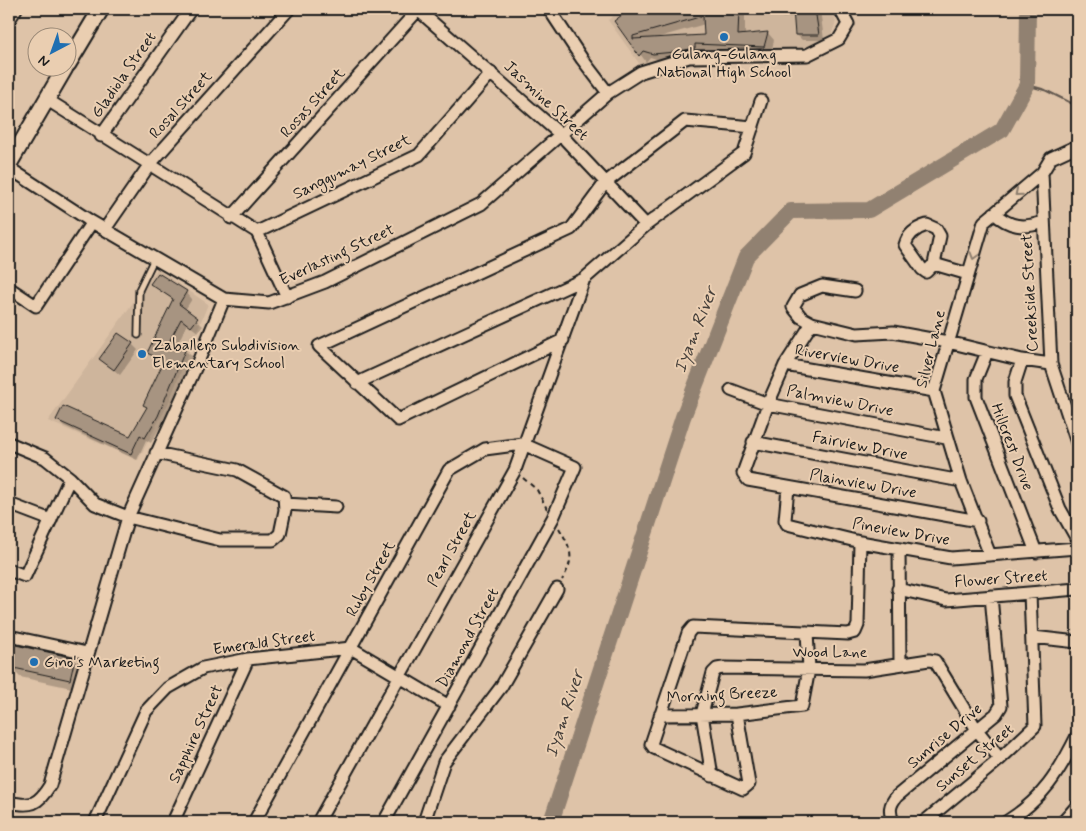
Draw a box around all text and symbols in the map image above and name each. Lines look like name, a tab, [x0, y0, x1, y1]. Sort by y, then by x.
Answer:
north arrow	[28, 28, 78, 78]
street label: Gladiola Street	[87, 28, 161, 122]
marker: Gulang-Gulang National High School	[718, 31, 730, 43]
place label: Gulang-Gulang National High School	[657, 44, 791, 83]
text: N	[35, 51, 54, 71]
street label: Jasmine Street	[499, 56, 593, 146]
street label: Rosas Street	[276, 63, 350, 143]
street label: Rosal Street	[145, 66, 217, 143]
street label: Sanggumay Street	[289, 129, 416, 206]
one-way arrow	[1015, 187, 1024, 196]
street label: Everlasting Street	[276, 219, 399, 292]
street label: Creekside Street	[1016, 233, 1044, 353]
one-way arrow	[969, 251, 979, 259]
water label: Iyam River	[669, 281, 724, 376]
street label: Silver Lane	[911, 308, 951, 390]
place label: Zaballero Subdivision Elementary School	[152, 335, 301, 374]
street label: Riverview Drive	[793, 339, 901, 379]
marker: Zaballero Subdivision Elementary School	[136, 348, 148, 360]
street label: Palmview Drive	[785, 380, 895, 422]
street label: Hillcrest Drive	[986, 400, 1038, 494]
street label: Fairview Drive	[811, 426, 909, 466]
street label: Plainview Drive	[808, 464, 918, 504]
street label: Pearl Street	[422, 507, 482, 591]
street label: Pineview Drive	[851, 513, 951, 551]
street label: Ruby Street	[341, 537, 401, 621]
street label: Flower Street	[954, 565, 1048, 593]
street label: Diamond Street	[432, 584, 504, 692]
street label: Emerald Street	[212, 625, 316, 661]
street label: Wood Lane	[793, 642, 868, 663]
place label: Gino's Marketing	[44, 652, 160, 674]
marker: Gino's Marketing	[28, 656, 40, 668]
water label: Iyam River	[540, 665, 591, 760]
street label: Sapphire Street	[164, 681, 228, 787]
street label: Morning Breeze	[666, 682, 779, 709]
street label: Sunrise Drive	[903, 699, 987, 773]
street label: Sunset Street	[932, 719, 1018, 797]

